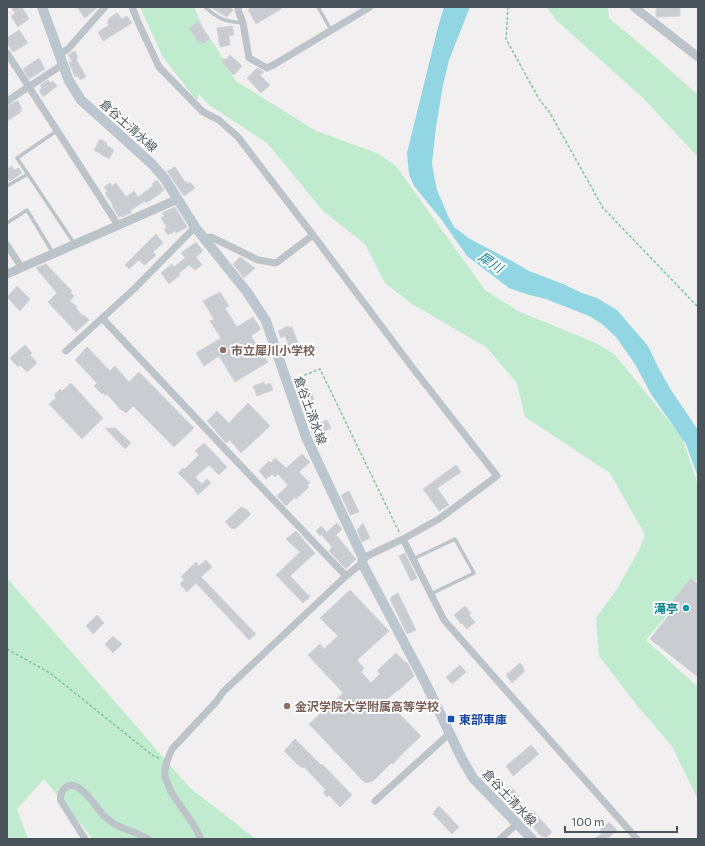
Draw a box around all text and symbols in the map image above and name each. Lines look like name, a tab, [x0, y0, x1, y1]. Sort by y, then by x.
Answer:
street label: 倉谷土清水線	[98, 96, 160, 154]
water label: 犀川	[476, 248, 508, 277]
place label: 市立犀川小学校	[231, 343, 315, 357]
marker: 市立犀川小学校	[218, 345, 228, 355]
street label: 倉谷土清水線	[292, 374, 330, 446]
place label: 滝亭	[654, 601, 678, 615]
marker: 滝亭	[681, 603, 691, 613]
place label: 金沢学院大学附属高等学校	[295, 699, 439, 713]
marker: 金沢学院大学附属高等学校	[282, 701, 292, 711]
place label: 東部車庫	[459, 712, 507, 726]
marker: 東部車庫	[446, 714, 456, 724]
street label: 倉谷土清水線	[480, 766, 540, 828]
scale bar	[565, 808, 677, 834]
text: 100 m	[571, 814, 605, 828]

